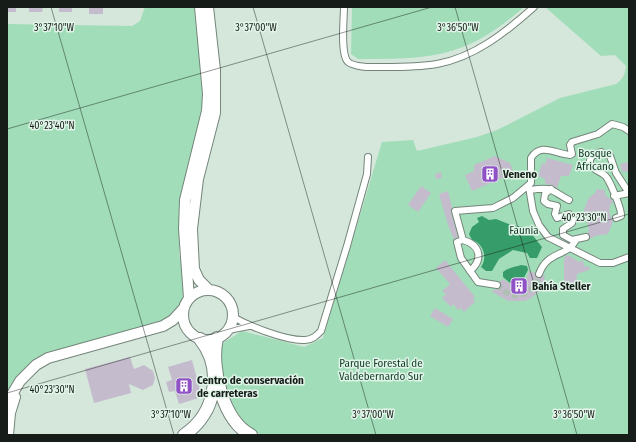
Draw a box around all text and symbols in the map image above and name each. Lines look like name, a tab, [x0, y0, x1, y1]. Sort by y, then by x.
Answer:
text: 3°37'10"W	[34, 22, 75, 34]
text: 3°37'00"W	[235, 22, 277, 34]
text: 3°36'50"W	[437, 22, 479, 34]
text: 40°23'40"N	[29, 120, 75, 132]
park label: Bosque Africano	[576, 147, 614, 173]
building icon: Veneno	[480, 164, 500, 184]
place label: Veneno	[502, 168, 537, 181]
text: 40°23'30"N	[561, 212, 607, 224]
park label: Faunia	[509, 224, 539, 237]
building icon: Bahía Steller	[509, 276, 529, 296]
place label: Bahía Steller	[532, 280, 591, 293]
park label: Parque Forestal de Valdebernardo Sur	[339, 357, 423, 383]
place label: Centro de conservación de carreteras	[197, 374, 304, 400]
building icon: Centro de conservación de carreteras	[174, 376, 194, 396]
text: 40°23'30"N	[29, 384, 75, 396]
text: 3°37'10"W	[151, 409, 192, 421]
text: 3°37'00"W	[352, 409, 394, 421]
text: 3°36'50"W	[553, 409, 595, 421]

